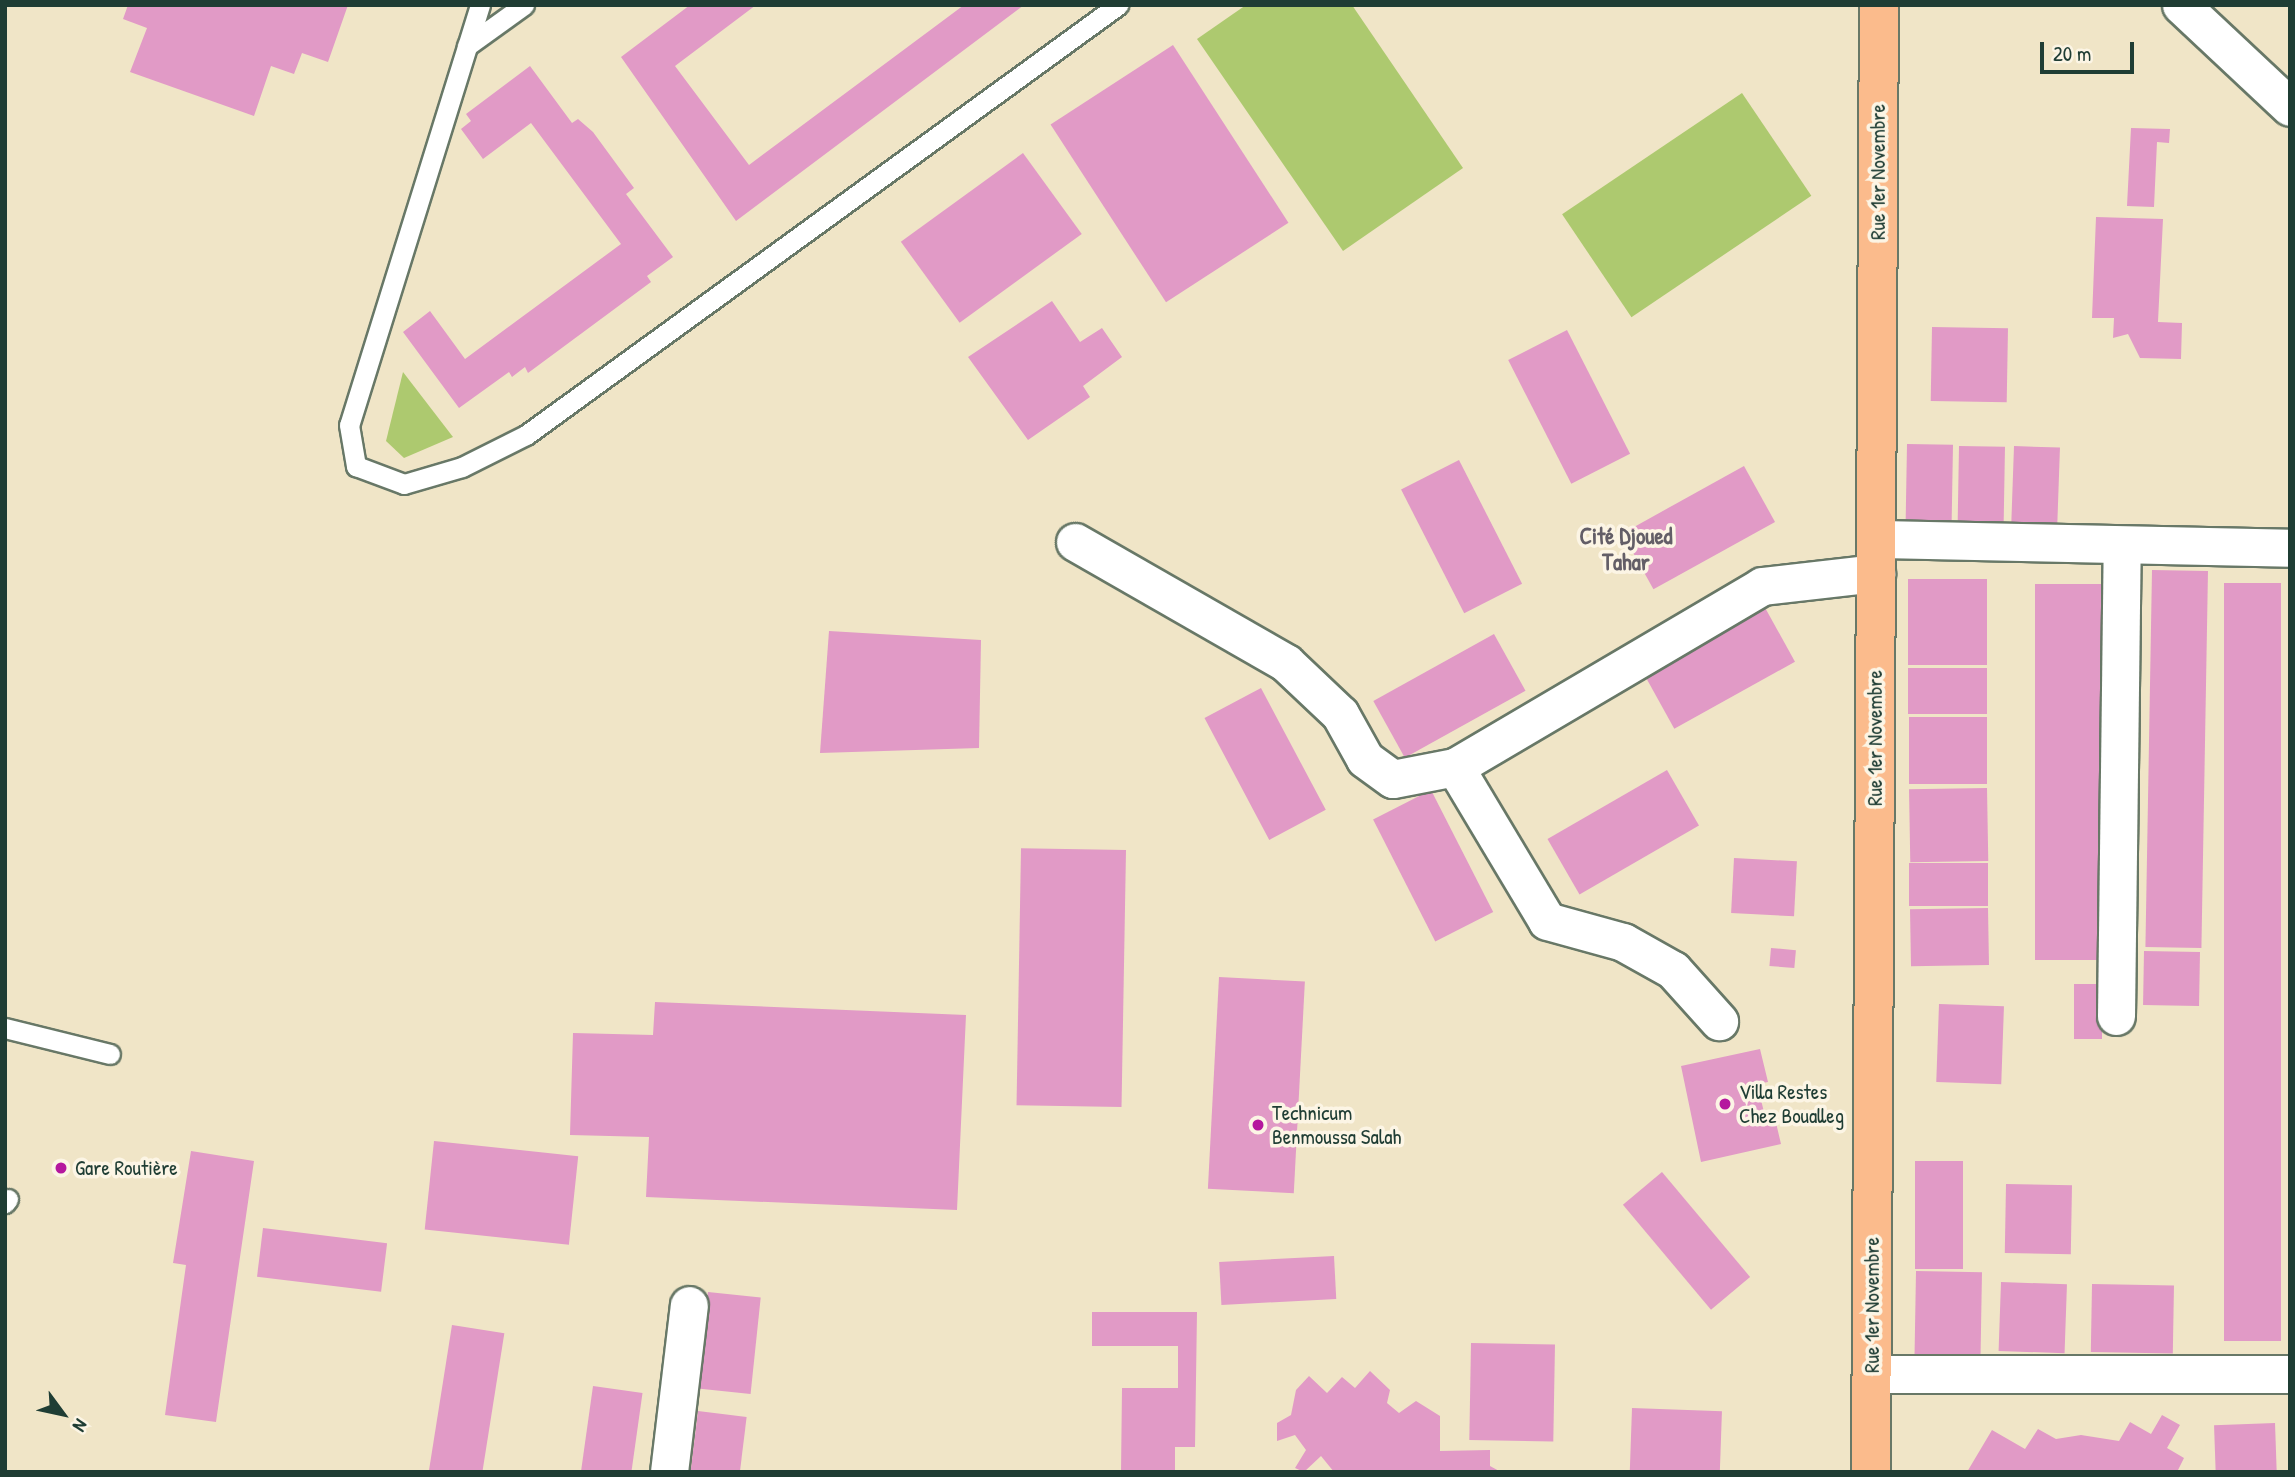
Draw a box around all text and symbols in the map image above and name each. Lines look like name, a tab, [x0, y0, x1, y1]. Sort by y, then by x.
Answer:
scale bar	[2043, 28, 2138, 72]
text: 20 m	[2053, 39, 2091, 68]
street label: Rue 1er Novembre	[1865, 104, 1891, 240]
district label: Cité Djoued Tahar	[1579, 522, 1673, 576]
street label: Rue 1er Novembre	[1862, 670, 1888, 806]
place label: Villa Restes Chez Boualleg	[1739, 1079, 1844, 1129]
marker: Villa Restes Chez Boualleg	[1717, 1096, 1733, 1112]
place label: Technicum Benmoussa Salah	[1272, 1100, 1401, 1150]
marker: Technicum Benmoussa Salah	[1250, 1117, 1266, 1133]
place label: Gare Routière	[75, 1155, 178, 1181]
marker: Gare Routière	[53, 1160, 69, 1176]
street label: Rue 1er Novembre	[1859, 1237, 1885, 1373]
north arrow	[28, 1379, 98, 1449]
text: N	[67, 1414, 94, 1437]

